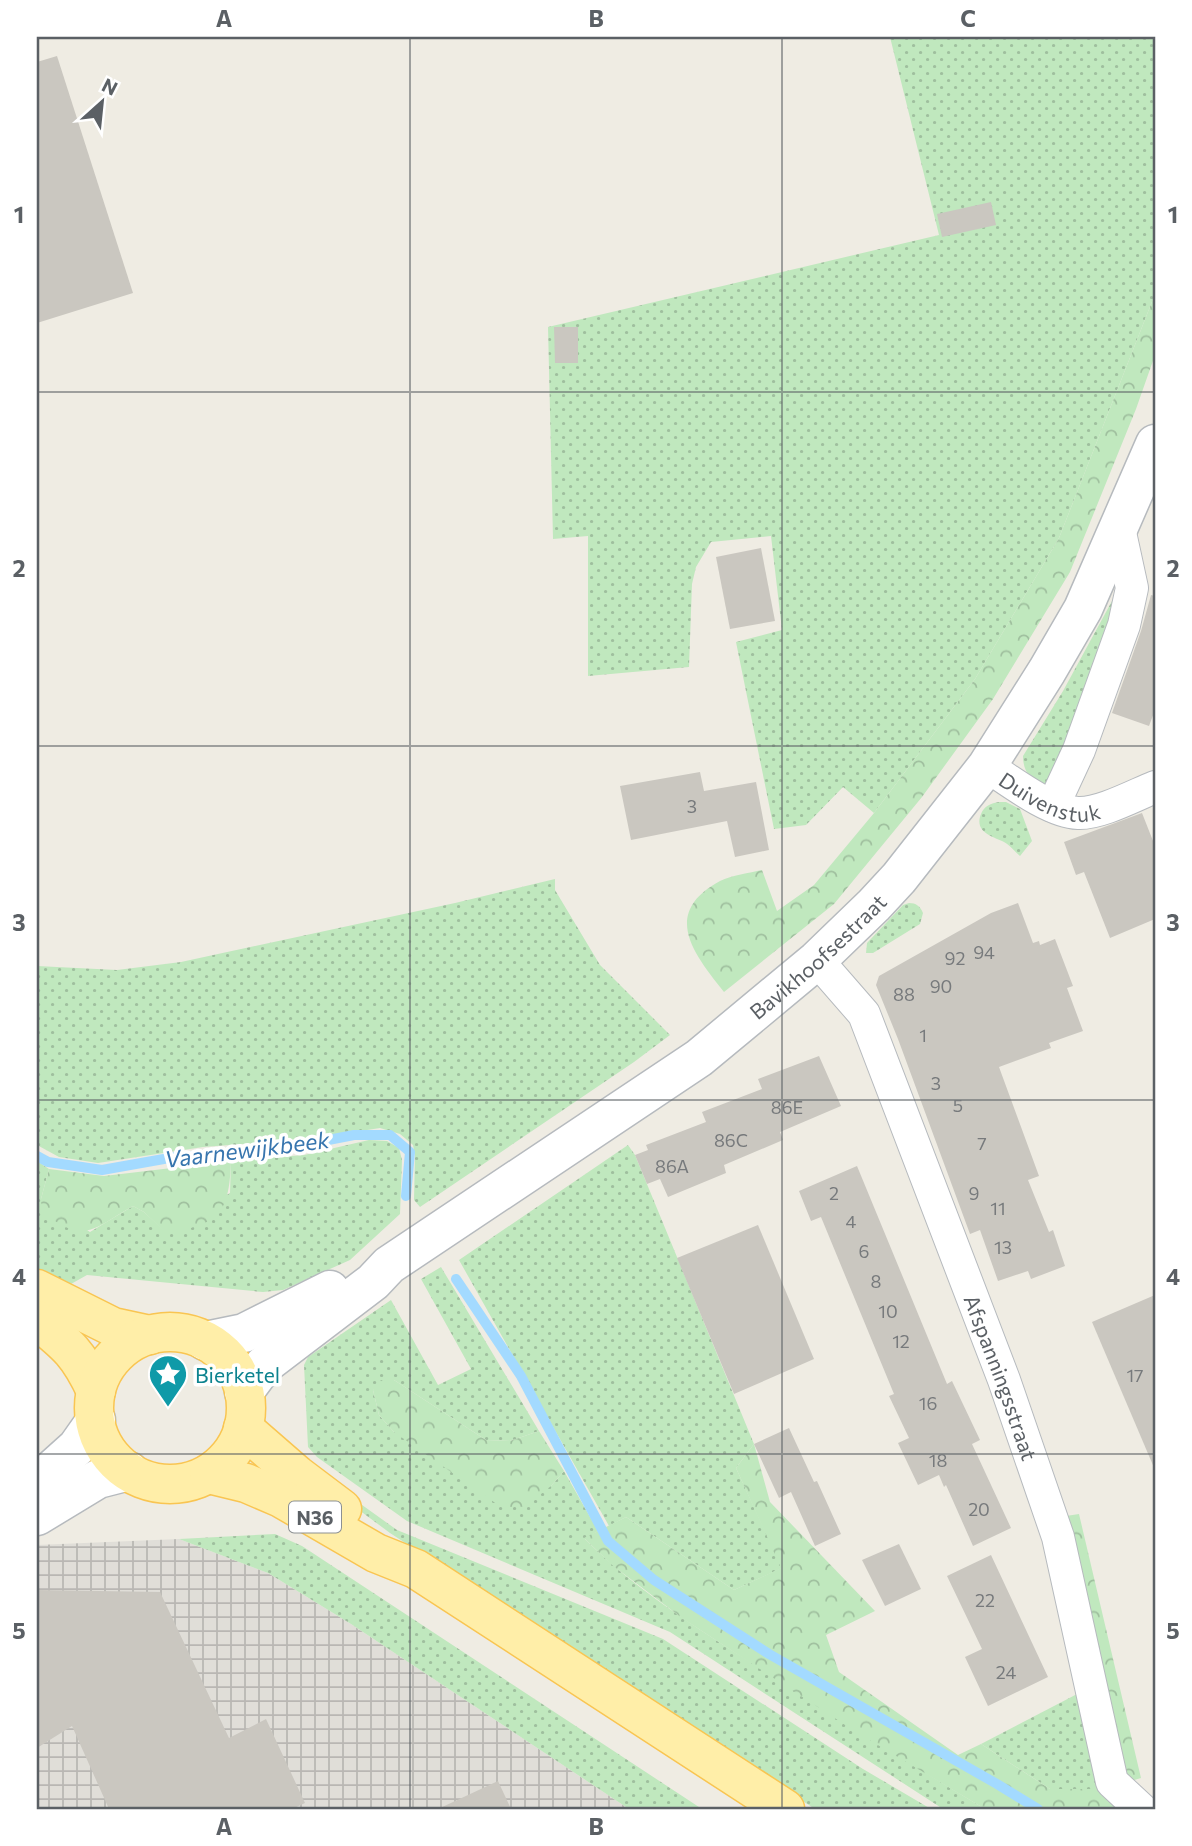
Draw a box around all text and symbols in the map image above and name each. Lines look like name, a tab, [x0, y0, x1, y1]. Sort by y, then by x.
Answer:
text: A	[216, 4, 233, 32]
text: B	[588, 4, 604, 32]
text: C	[960, 4, 976, 32]
north arrow	[66, 66, 136, 136]
text: N	[98, 73, 122, 100]
text: 1	[14, 200, 24, 228]
text: 1	[1168, 200, 1178, 228]
text: 2	[12, 554, 26, 582]
text: 2	[1166, 554, 1180, 582]
street label: Duivenstuk	[995, 766, 1103, 826]
house number: 3	[687, 795, 697, 817]
street label: Bavikhoofsestraat	[744, 888, 891, 1023]
text: 3	[12, 908, 26, 936]
text: 3	[1166, 908, 1180, 936]
house number: 94	[973, 941, 995, 963]
house number: 92	[945, 947, 965, 969]
house number: 90	[930, 975, 952, 997]
house number: 88	[893, 983, 915, 1005]
house number: 1	[919, 1024, 927, 1046]
house number: 3	[931, 1072, 941, 1094]
house number: 5	[953, 1094, 963, 1116]
house number: 86E	[771, 1096, 803, 1118]
water label: Vaarnewijkbeek	[163, 1125, 332, 1173]
house number: 86C	[714, 1129, 748, 1151]
house number: 7	[977, 1132, 987, 1154]
house number: 86A	[655, 1155, 689, 1177]
house number: 2	[829, 1182, 839, 1204]
house number: 9	[969, 1182, 979, 1204]
house number: 11	[990, 1197, 1006, 1219]
house number: 4	[846, 1210, 857, 1232]
house number: 13	[994, 1236, 1012, 1258]
house number: 6	[859, 1240, 869, 1262]
text: 4	[12, 1262, 26, 1290]
text: 4	[1166, 1262, 1180, 1290]
house number: 8	[871, 1270, 882, 1292]
street label: Afspanningsstraat	[960, 1291, 1043, 1463]
house number: 10	[878, 1300, 898, 1322]
house number: 12	[892, 1330, 910, 1352]
place icon: Bierketel	[147, 1353, 189, 1408]
place label: Bierketel	[195, 1362, 280, 1387]
house number: 17	[1126, 1364, 1144, 1386]
house number: 16	[919, 1392, 937, 1414]
house number: 18	[929, 1449, 947, 1471]
house number: 20	[968, 1498, 990, 1520]
road number: N36	[289, 1502, 341, 1532]
house number: 22	[975, 1589, 995, 1611]
text: 5	[12, 1616, 26, 1644]
text: 5	[1166, 1616, 1180, 1644]
house number: 24	[996, 1661, 1016, 1683]
text: A	[216, 1812, 233, 1840]
text: B	[588, 1812, 604, 1840]
text: C	[960, 1812, 976, 1840]

